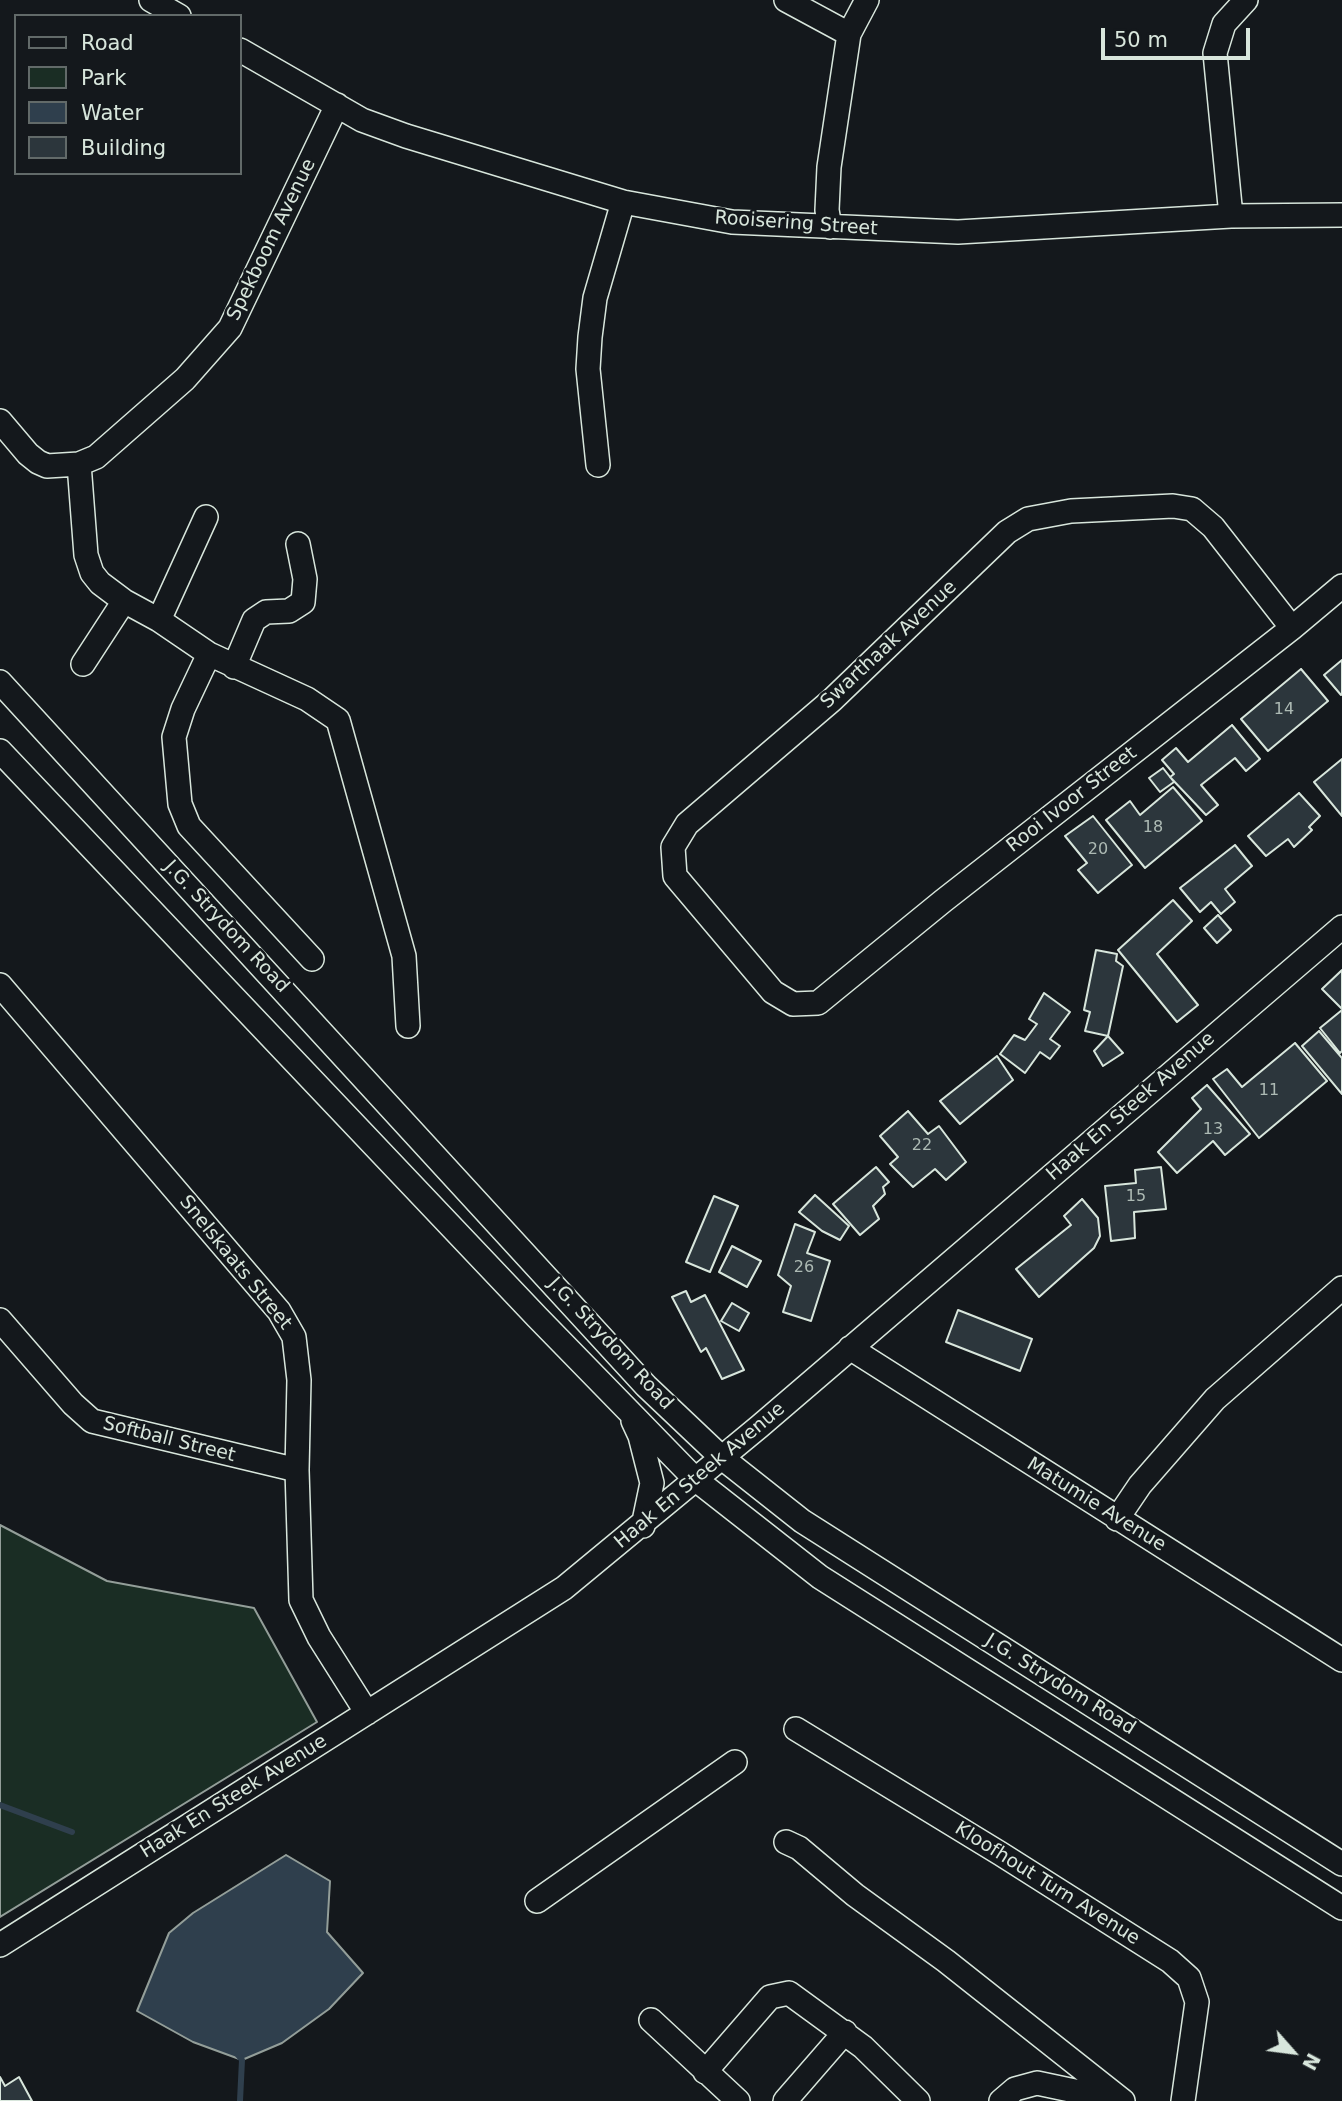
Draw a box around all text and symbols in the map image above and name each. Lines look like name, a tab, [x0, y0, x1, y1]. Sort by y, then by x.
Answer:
legend	[14, 14, 242, 175]
scale bar	[1104, 14, 1253, 58]
text: 50 m	[1114, 28, 1168, 52]
text: Road	[81, 31, 134, 55]
text: Park	[81, 66, 126, 90]
text: Water	[81, 101, 143, 125]
text: Building	[81, 136, 166, 160]
street label: Spekboom Avenue	[223, 155, 321, 325]
street label: Rooisering Street	[714, 207, 878, 241]
street label: Swarthaak Avenue	[816, 576, 962, 714]
house number: 14	[1274, 700, 1294, 720]
street label: Rooi Ivoor Street	[1002, 742, 1142, 858]
house number: 18	[1143, 818, 1163, 838]
house number: 20	[1088, 840, 1108, 860]
street label: J.G. Strydom Road	[159, 856, 293, 998]
street label: Haak En Steek Avenue	[1042, 1028, 1220, 1186]
house number: 11	[1259, 1081, 1279, 1101]
house number: 13	[1203, 1120, 1223, 1140]
house number: 22	[912, 1136, 932, 1156]
house number: 15	[1126, 1187, 1146, 1207]
street label: Snelskaats Street	[174, 1191, 296, 1335]
house number: 26	[794, 1258, 814, 1278]
street label: J.G. Strydom Road	[543, 1273, 677, 1415]
street label: Haak En Steek Avenue	[610, 1398, 790, 1554]
street label: Softball Street	[100, 1413, 238, 1467]
street label: Matumie Avenue	[1022, 1453, 1170, 1557]
street label: J.G. Strydom Road	[981, 1630, 1139, 1740]
street label: Haak En Steek Avenue	[137, 1730, 331, 1864]
street label: Kloofhout Turn Avenue	[950, 1818, 1144, 1950]
north arrow	[1258, 2017, 1328, 2087]
text: N	[1298, 2050, 1325, 2074]

